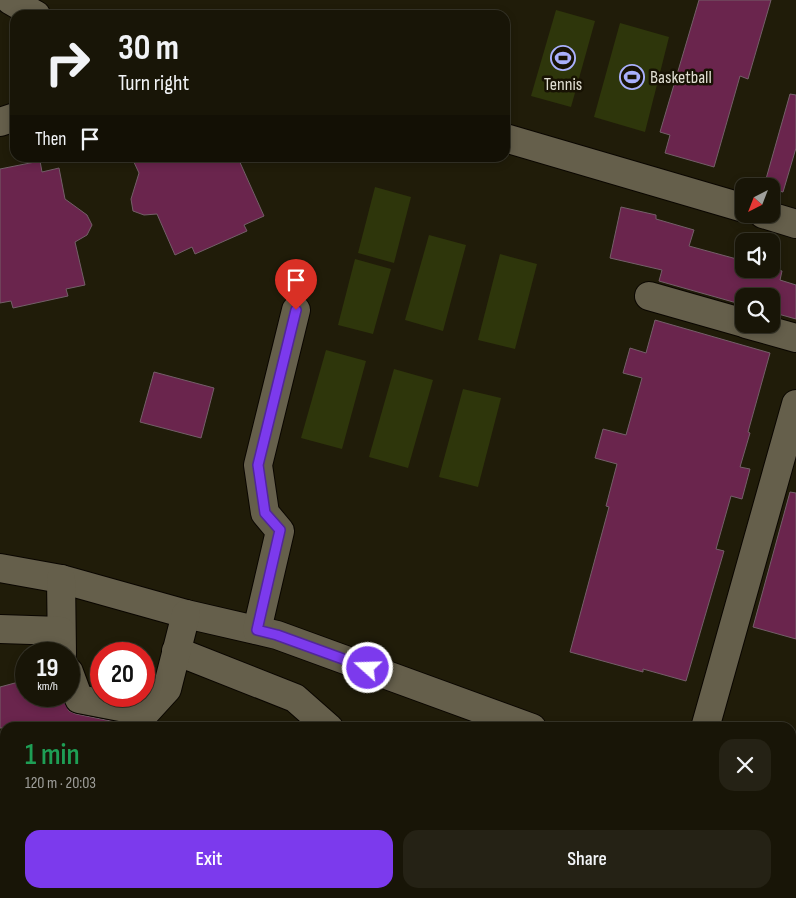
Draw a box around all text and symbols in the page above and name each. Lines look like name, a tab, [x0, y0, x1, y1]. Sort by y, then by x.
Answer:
text: 30 m	[118, 27, 179, 70]
icon: right	[35, 30, 100, 95]
sports icon: Tennis	[550, 45, 576, 71]
sports icon: Basketball	[619, 64, 645, 90]
place label: Basketball	[650, 67, 712, 88]
text: Turn right	[118, 70, 189, 97]
place label: Tennis	[544, 74, 582, 95]
icon: arrive	[76, 125, 104, 153]
text: Then	[35, 128, 66, 151]
north arrow	[735, 178, 780, 222]
map controls	[735, 178, 780, 333]
button: sound	[735, 233, 780, 278]
pin	[275, 259, 317, 310]
icon: arrive	[282, 266, 310, 294]
button: search	[735, 288, 780, 333]
position arrow	[341, 641, 393, 693]
speed limit sign: 20	[90, 642, 155, 707]
text: 19	[37, 653, 58, 684]
text: km/h	[37, 679, 58, 694]
text: 1 min	[25, 737, 80, 773]
button: close	[719, 739, 771, 791]
text: 120 m · 20:03	[25, 774, 96, 793]
button: Exit	[25, 830, 393, 888]
button: Share	[403, 830, 771, 888]

